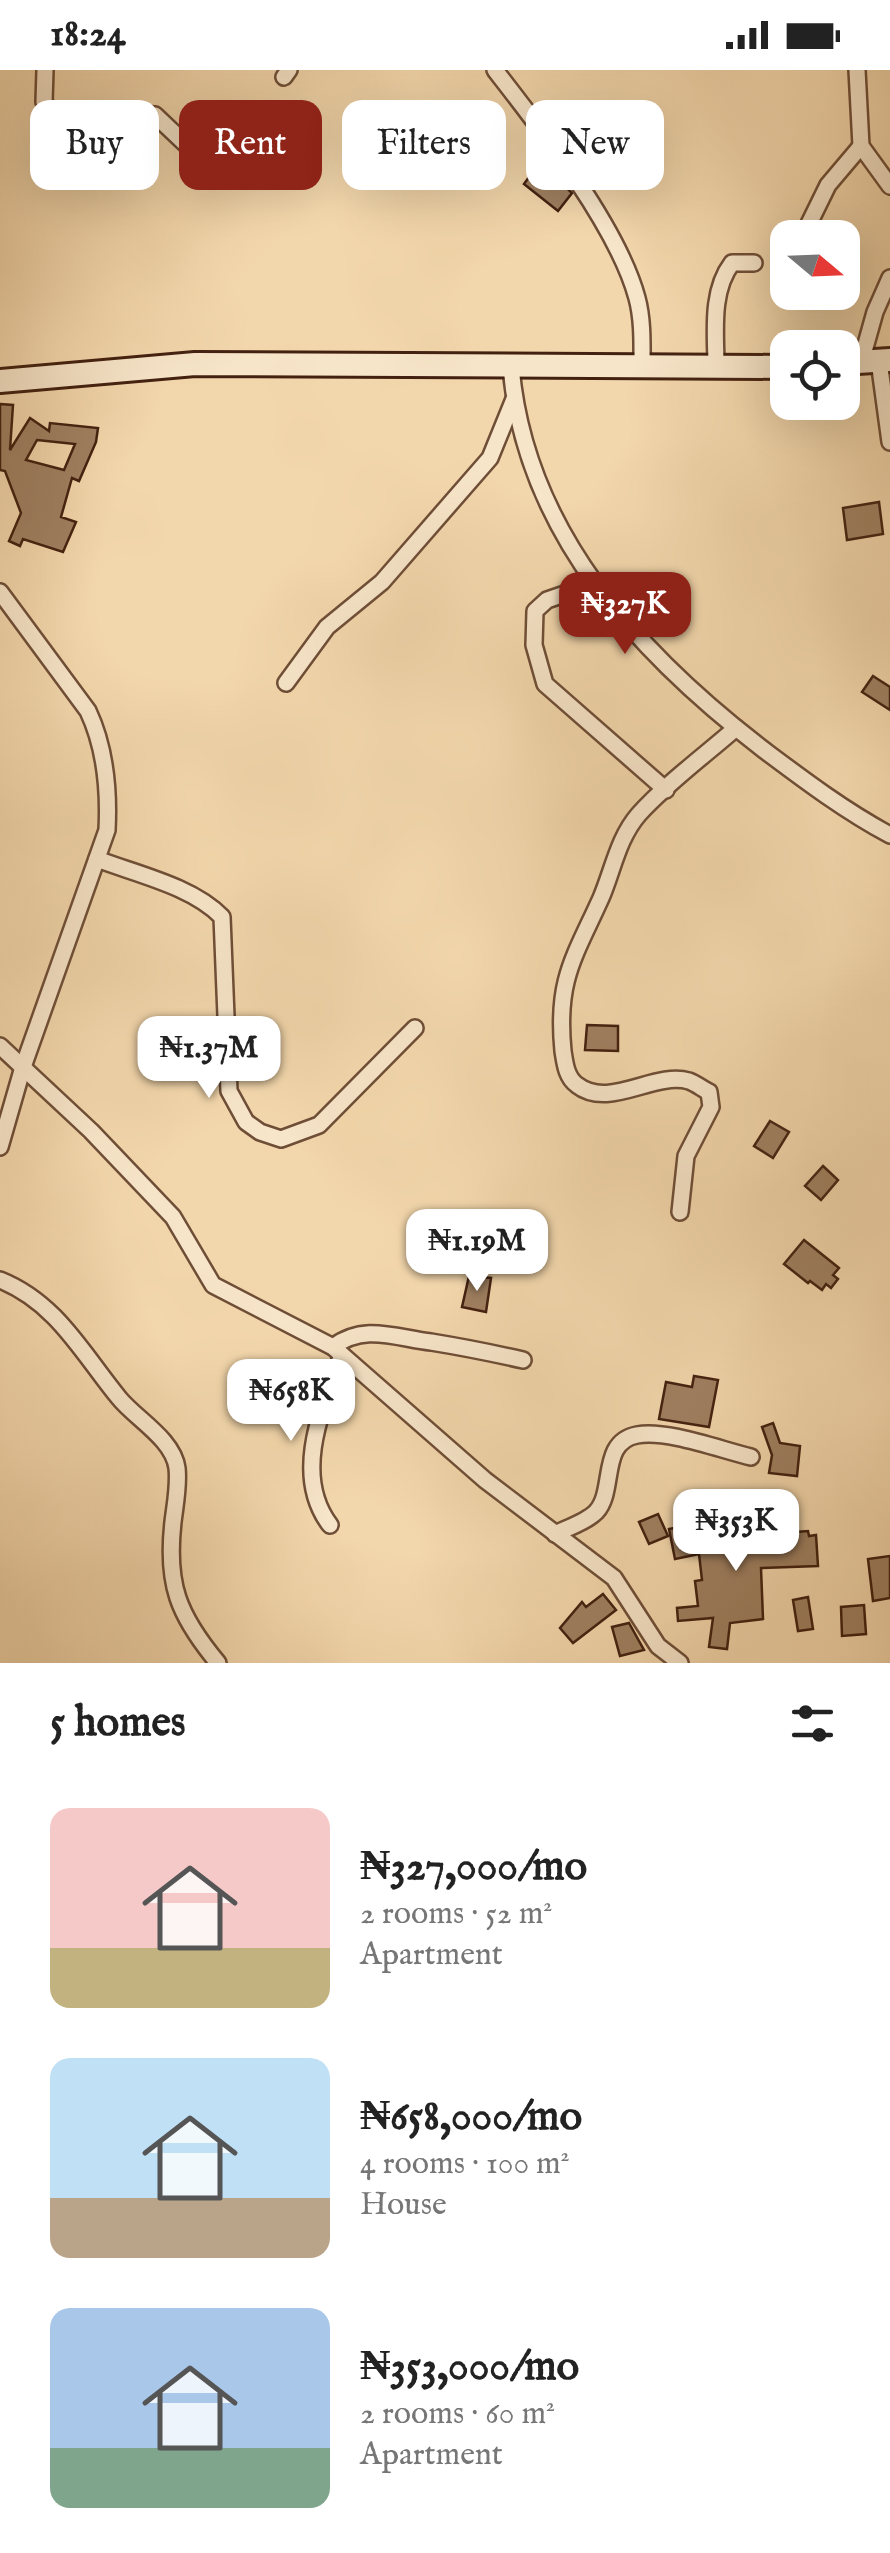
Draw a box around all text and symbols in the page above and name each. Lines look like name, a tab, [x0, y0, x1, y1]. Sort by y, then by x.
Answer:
text: 18:24	[50, 11, 126, 59]
chip: Buy	[30, 100, 159, 190]
chip: Rent	[179, 100, 322, 190]
chip: Filters	[342, 100, 506, 190]
chip: New	[526, 100, 664, 190]
north arrow	[770, 220, 860, 310]
map controls	[770, 220, 860, 420]
button: locate	[770, 330, 860, 420]
pin: ₦327K	[555, 572, 695, 657]
text: ₦327K	[581, 584, 669, 625]
pin: ₦1.37M	[128, 1016, 290, 1101]
text: ₦1.37M	[160, 1028, 258, 1069]
pin: ₦1.19M	[396, 1209, 558, 1294]
text: ₦1.19M	[428, 1221, 526, 1262]
pin: ₦658K	[221, 1359, 361, 1444]
text: ₦658K	[249, 1371, 333, 1412]
pin: ₦353K	[666, 1489, 806, 1574]
text: ₦353K	[695, 1501, 777, 1542]
icon: filters	[785, 1696, 840, 1751]
text: 5 homes	[50, 1697, 186, 1750]
text: ₦327,000/mo	[360, 1841, 587, 1894]
icon: home	[130, 1848, 250, 1968]
text: 2 rooms · 52 m²	[360, 1894, 552, 1935]
text: Apartment	[360, 1935, 503, 1976]
text: ₦658,000/mo	[360, 2091, 582, 2144]
icon: home	[130, 2098, 250, 2218]
text: 4 rooms · 100 m²	[360, 2144, 570, 2185]
text: House	[360, 2185, 447, 2226]
text: ₦353,000/mo	[360, 2341, 579, 2394]
icon: home	[130, 2348, 250, 2468]
text: 2 rooms · 60 m²	[360, 2394, 555, 2435]
text: Apartment	[360, 2435, 503, 2476]

